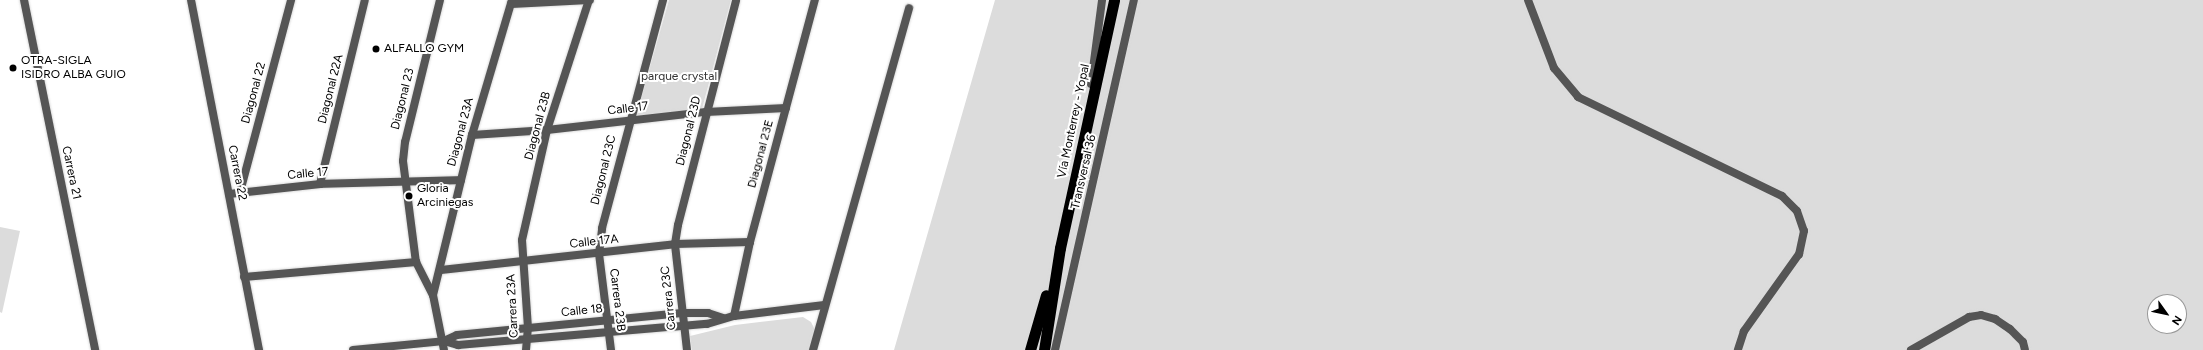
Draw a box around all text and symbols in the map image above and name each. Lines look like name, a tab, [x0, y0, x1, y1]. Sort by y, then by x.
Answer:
place label: ALFALLO GYM	[384, 42, 464, 56]
marker: ALFALLO GYM	[371, 44, 381, 54]
street label: Diagonal 22A	[315, 53, 347, 125]
place label: OTRA-SIGLA ISIDRO ALBA GUIO	[21, 54, 126, 82]
street label: Diagonal 22	[239, 61, 269, 125]
marker: OTRA-SIGLA ISIDRO ALBA GUIO	[8, 63, 18, 73]
street label: Vía Monterrey - Yopal	[1055, 63, 1093, 179]
street label: Diagonal 23	[388, 67, 418, 131]
park label: parque crystal	[641, 70, 717, 84]
street label: Diagonal 23B	[522, 90, 554, 162]
street label: Diagonal 23D	[673, 95, 705, 167]
street label: Diagonal 23A	[445, 96, 477, 168]
street label: Calle 17	[607, 99, 649, 119]
street label: Diagonal 23E	[745, 118, 777, 190]
street label: Transversal 36	[1068, 133, 1100, 211]
street label: Diagonal 23C	[588, 134, 620, 206]
street label: Carrera 22	[225, 144, 249, 202]
street label: Carrera 21	[58, 145, 84, 201]
street label: Calle 17	[287, 165, 329, 183]
place label: Gloria Arciniegas	[417, 182, 473, 210]
marker: Gloria Arciniegas	[404, 191, 414, 201]
street label: Calle 17A	[569, 232, 619, 252]
street label: Carrera 23C	[658, 265, 680, 331]
street label: Carrera 23B	[606, 268, 628, 332]
street label: Carrera 23A	[504, 274, 522, 338]
north arrow	[2147, 294, 2187, 334]
street label: Calle 18	[560, 302, 604, 320]
text: N	[2169, 313, 2184, 327]

